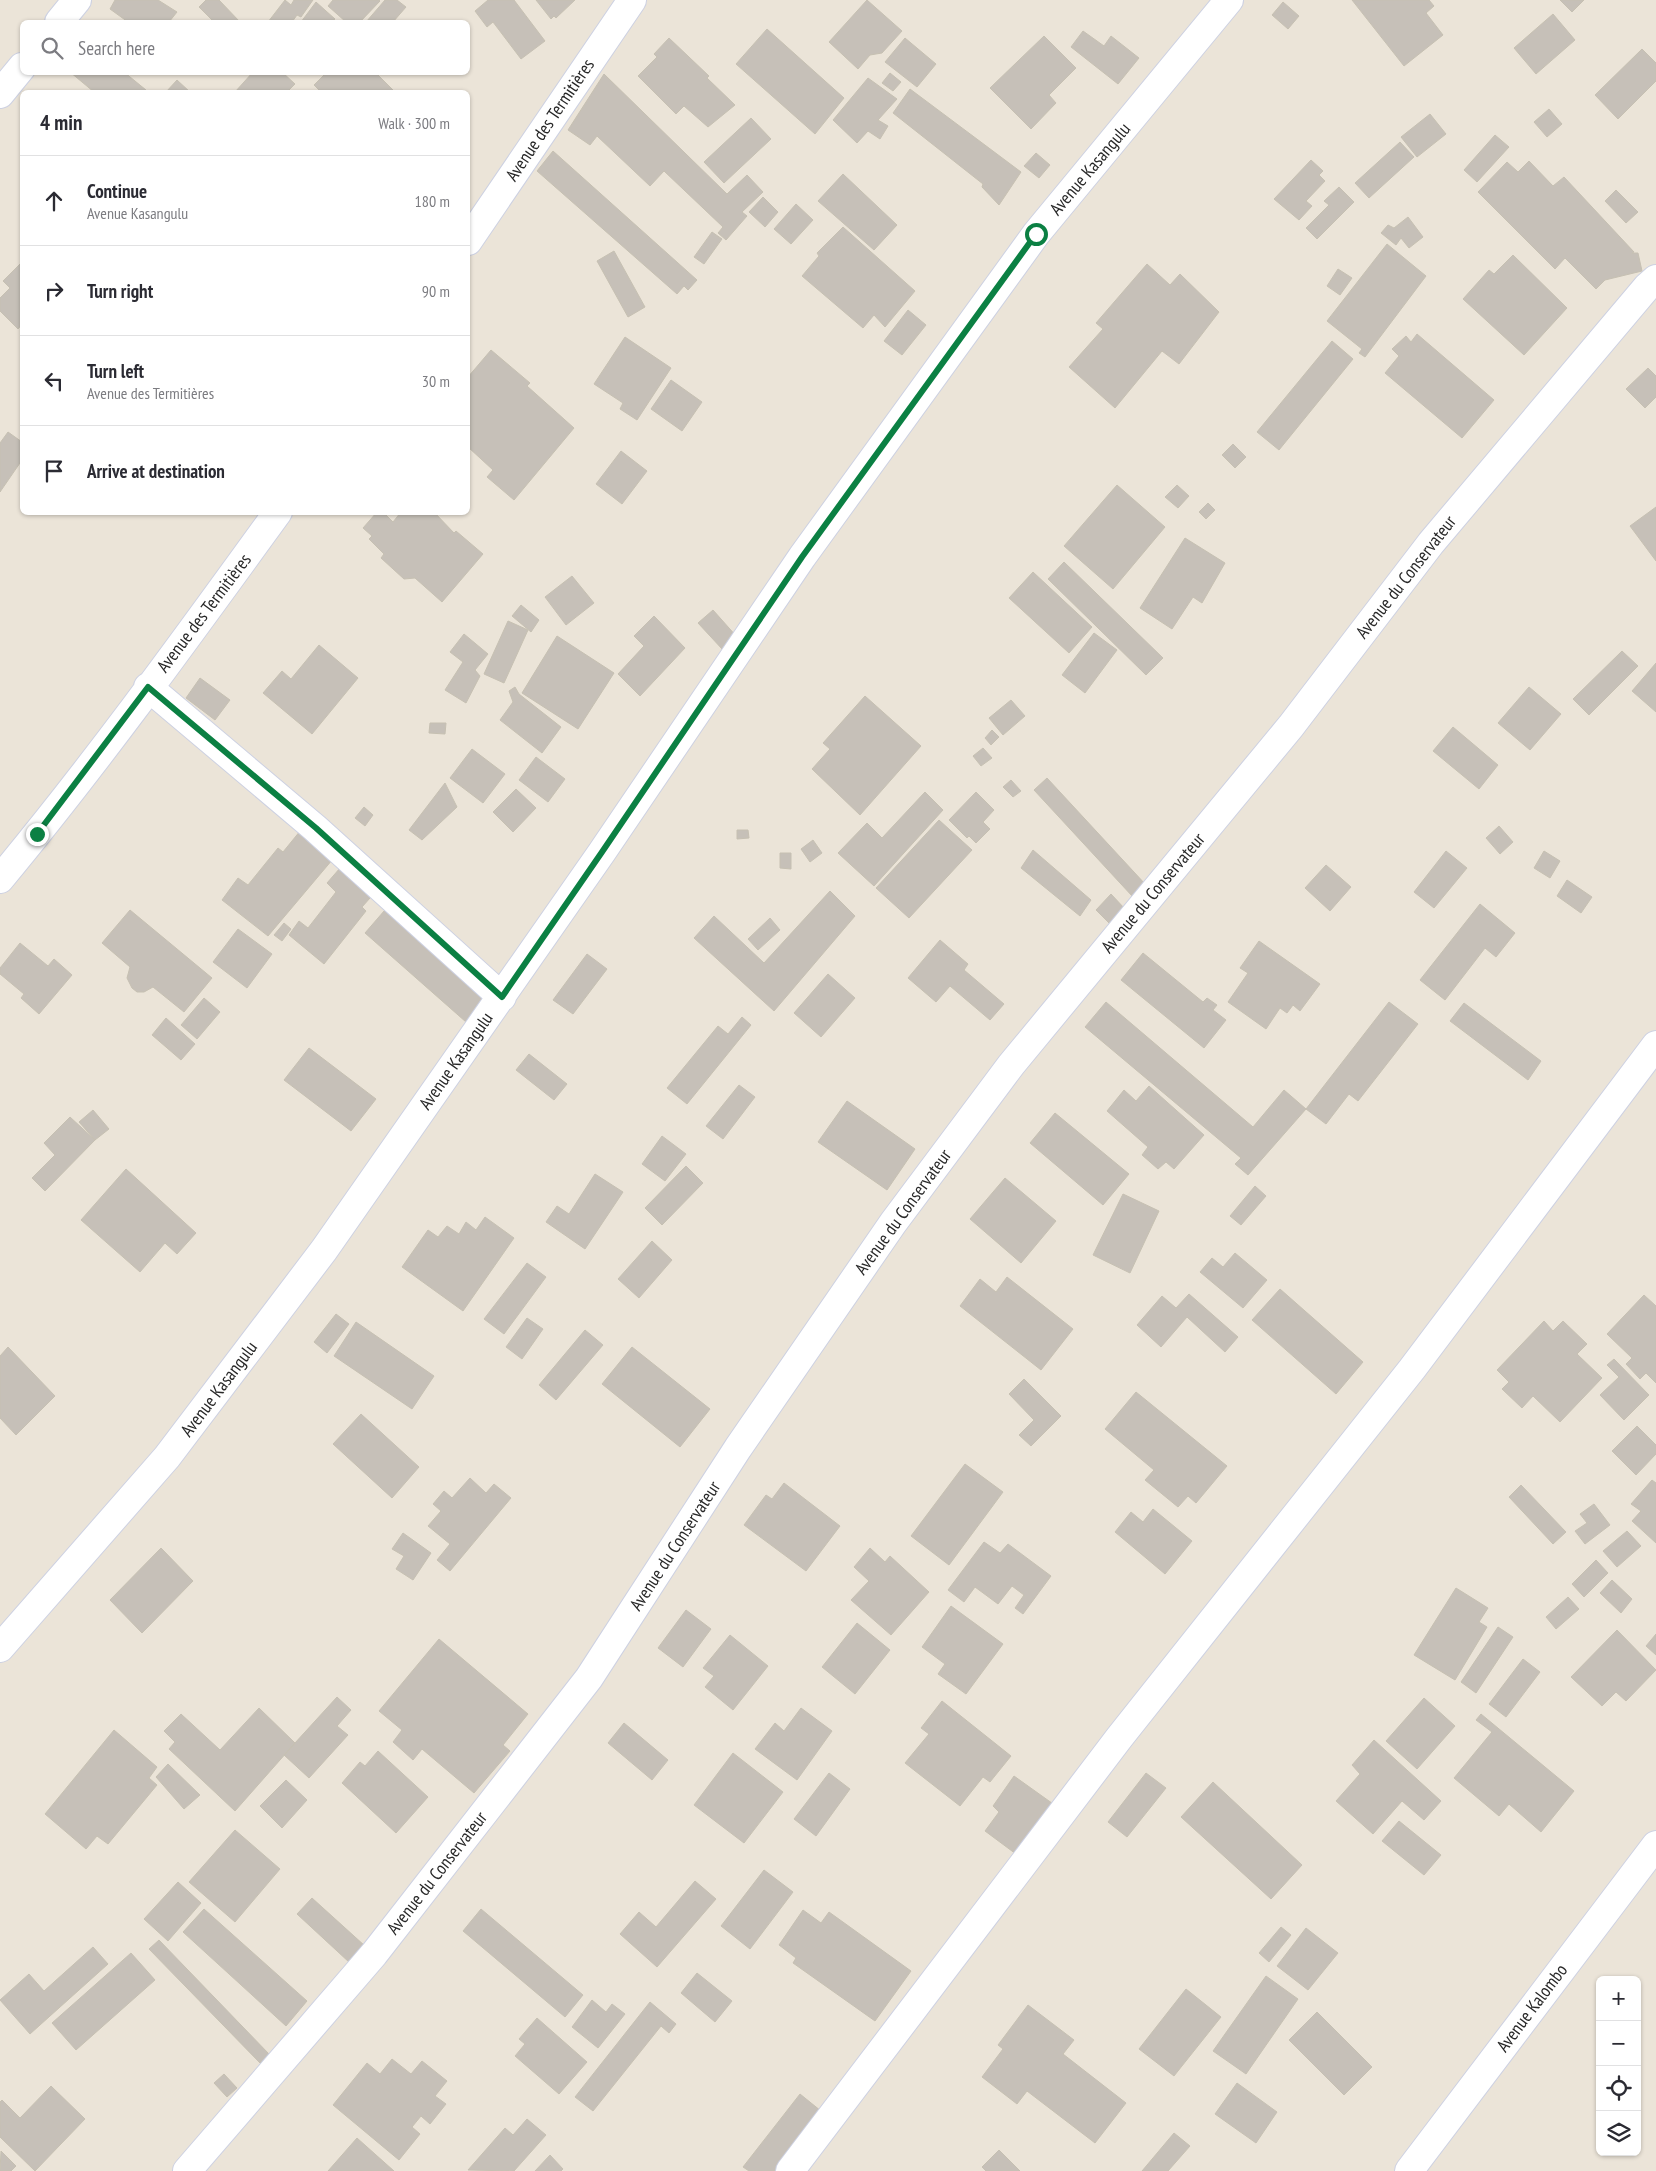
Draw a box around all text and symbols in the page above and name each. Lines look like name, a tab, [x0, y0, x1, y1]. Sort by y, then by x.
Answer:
search box	[20, 20, 470, 75]
icon: search	[38, 34, 66, 62]
text: Search here	[78, 36, 155, 60]
street label: Avenue des Termitières	[500, 54, 599, 185]
text: 4 min	[40, 109, 82, 136]
text: Walk · 300 m	[378, 113, 450, 133]
street label: Avenue Kasangulu	[1044, 118, 1135, 220]
text: Continue	[87, 179, 147, 203]
icon: ahead	[40, 187, 68, 215]
text: 180 m	[415, 191, 450, 211]
text: Avenue Kasangulu	[87, 203, 188, 223]
route start	[1025, 223, 1048, 246]
icon: right	[40, 277, 68, 305]
text: Turn right	[87, 279, 153, 303]
text: 90 m	[422, 281, 450, 301]
text: Turn left	[87, 359, 144, 383]
icon: left	[40, 367, 68, 395]
text: 30 m	[422, 371, 450, 391]
text: Avenue des Termitières	[87, 383, 214, 403]
icon: arrive	[40, 457, 68, 485]
text: Arrive at destination	[87, 459, 225, 483]
street label: Avenue du Conservateur	[1350, 511, 1461, 643]
street label: Avenue des Termitières	[151, 549, 256, 677]
route end	[26, 823, 49, 846]
street label: Avenue du Conservateur	[1096, 828, 1210, 957]
street label: Avenue Kasangulu	[414, 1007, 498, 1114]
street label: Avenue du Conservateur	[849, 1144, 956, 1279]
street label: Avenue Kasangulu	[175, 1336, 262, 1441]
street label: Avenue du Conservateur	[624, 1477, 725, 1615]
street label: Avenue du Conservateur	[381, 1807, 492, 1939]
street label: Avenue Kalombo	[1491, 1959, 1572, 2056]
map controls	[1596, 1976, 1641, 2156]
button: +	[1596, 1976, 1641, 2021]
button: −	[1596, 2021, 1641, 2066]
button: locate	[1596, 2066, 1641, 2111]
button: layers	[1596, 2111, 1641, 2156]

